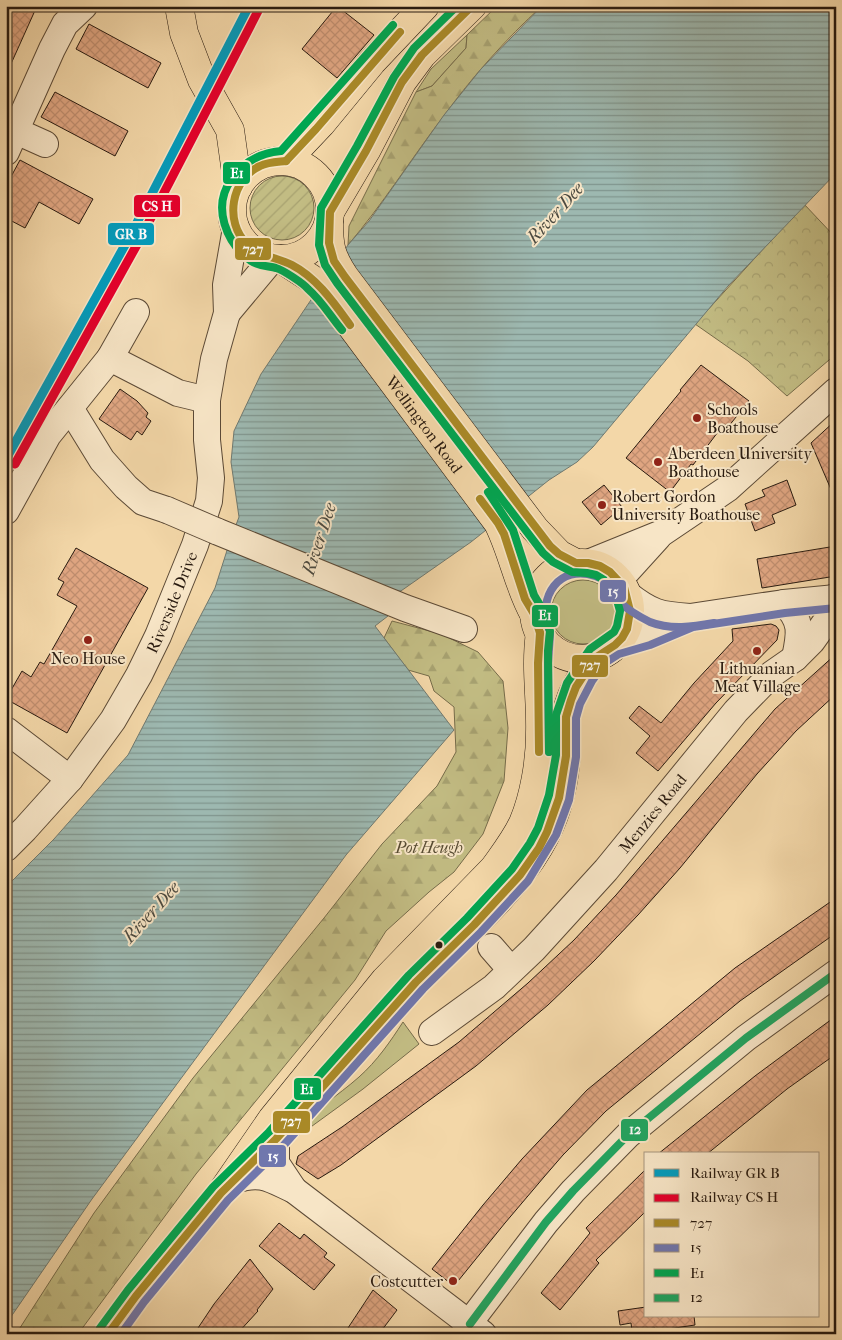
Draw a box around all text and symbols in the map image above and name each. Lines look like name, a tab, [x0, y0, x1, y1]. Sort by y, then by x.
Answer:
line badge: E1	[222, 161, 251, 185]
text: E1	[230, 165, 244, 182]
water label: River Dee	[522, 178, 589, 249]
line badge: CS H	[133, 194, 181, 218]
text: CS H	[142, 198, 172, 215]
line badge: GR B	[107, 222, 155, 246]
text: GR B	[115, 226, 147, 243]
line badge: 727	[234, 237, 272, 261]
text: 727	[242, 241, 264, 258]
street label: Wellington Road	[381, 372, 467, 477]
place label: Schools Boathouse	[707, 400, 778, 437]
marker: Schools Boathouse	[691, 412, 703, 424]
place label: Aberdeen University Boathouse	[667, 444, 812, 481]
marker: Aberdeen University Boathouse	[652, 456, 664, 468]
place label: Robert Gordon University Boathouse	[612, 487, 760, 524]
marker: Robert Gordon University Boathouse	[596, 499, 608, 511]
water label: River Dee	[298, 500, 341, 579]
street label: Riverside Drive	[142, 549, 201, 656]
line badge: 15	[599, 579, 627, 603]
text: 15	[608, 583, 619, 600]
line badge: E1	[531, 604, 559, 628]
text: E1	[538, 607, 552, 624]
marker: Neo House	[82, 634, 94, 646]
marker: Lithuanian Meat Village	[751, 645, 763, 657]
place label: Neo House	[51, 649, 125, 668]
line badge: 727	[571, 654, 609, 678]
text: 727	[579, 657, 601, 674]
place label: Lithuanian Meat Village	[714, 659, 800, 696]
street label: Menzies Road	[615, 770, 691, 857]
park label: Pot Heugh	[394, 838, 463, 857]
water label: River Dee	[118, 877, 185, 948]
unlabelled marker	[434, 940, 444, 950]
line badge: E1	[293, 1077, 322, 1101]
text: E1	[300, 1081, 314, 1098]
line badge: 727	[272, 1110, 311, 1134]
text: 727	[280, 1113, 302, 1130]
line badge: 12	[620, 1118, 649, 1142]
text: 12	[629, 1121, 641, 1138]
line badge: 15	[258, 1144, 287, 1168]
text: 15	[268, 1148, 279, 1165]
legend	[644, 1152, 820, 1318]
text: Railway GR B	[690, 1164, 780, 1182]
text: Railway CS H	[690, 1188, 778, 1206]
text: 727	[690, 1214, 712, 1232]
text: 15	[690, 1238, 702, 1256]
text: E1	[690, 1264, 705, 1282]
place label: Costcutter	[370, 1272, 443, 1291]
marker: Costcutter	[447, 1275, 459, 1287]
text: 12	[690, 1288, 703, 1306]

